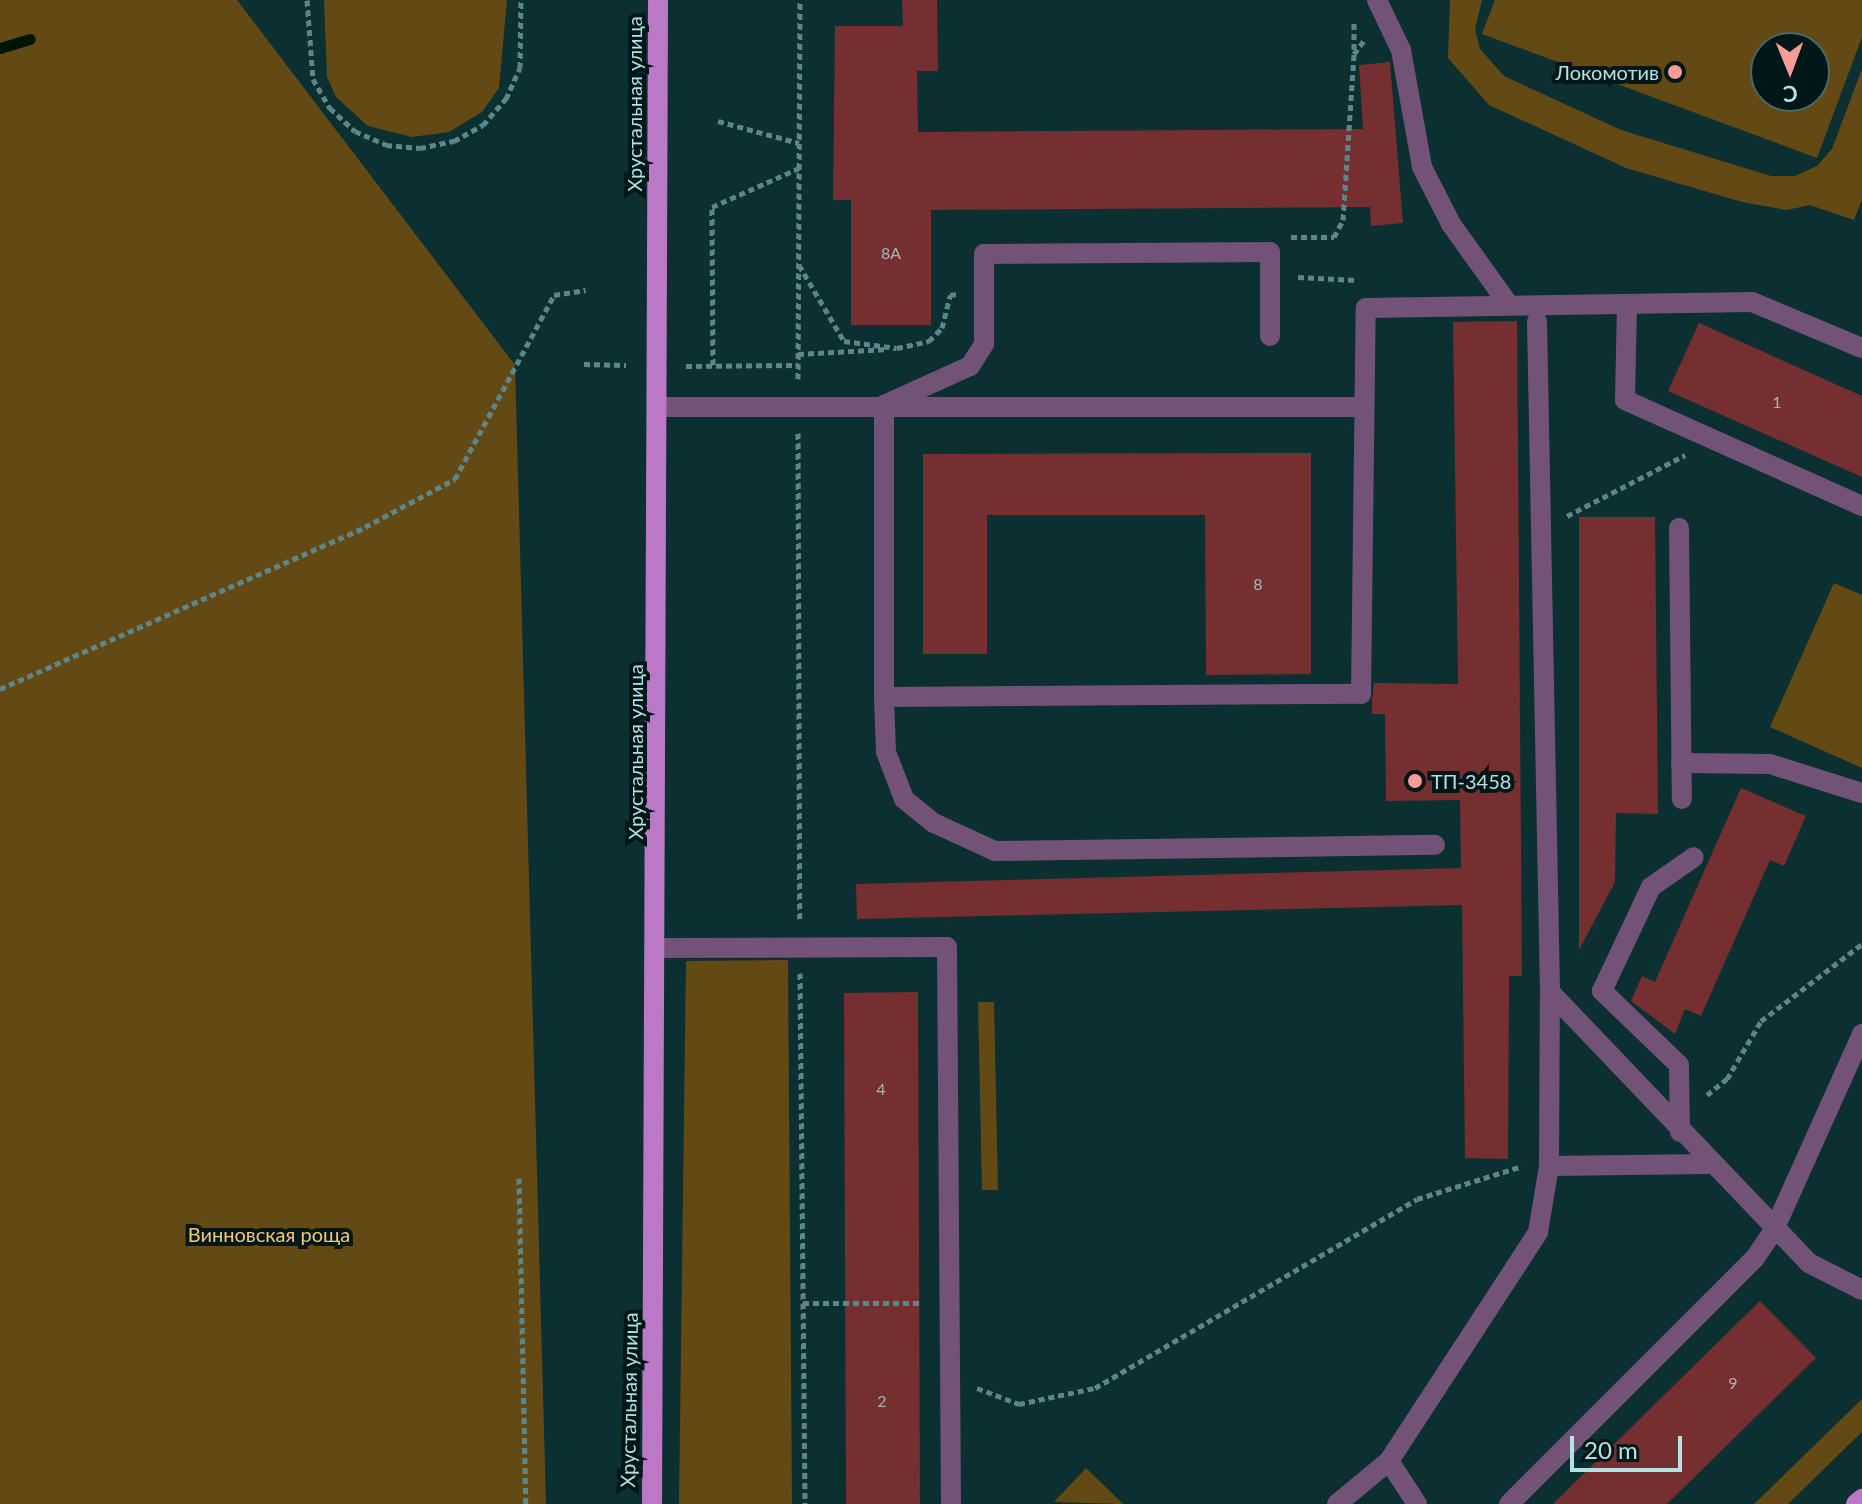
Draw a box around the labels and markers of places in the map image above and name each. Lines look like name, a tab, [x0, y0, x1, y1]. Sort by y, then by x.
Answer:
place label: Локомотив	[1556, 60, 1659, 84]
marker: Локомотив	[1666, 63, 1684, 81]
place label: ТП-3458	[1431, 769, 1511, 793]
marker: ТП-3458	[1406, 772, 1424, 790]

